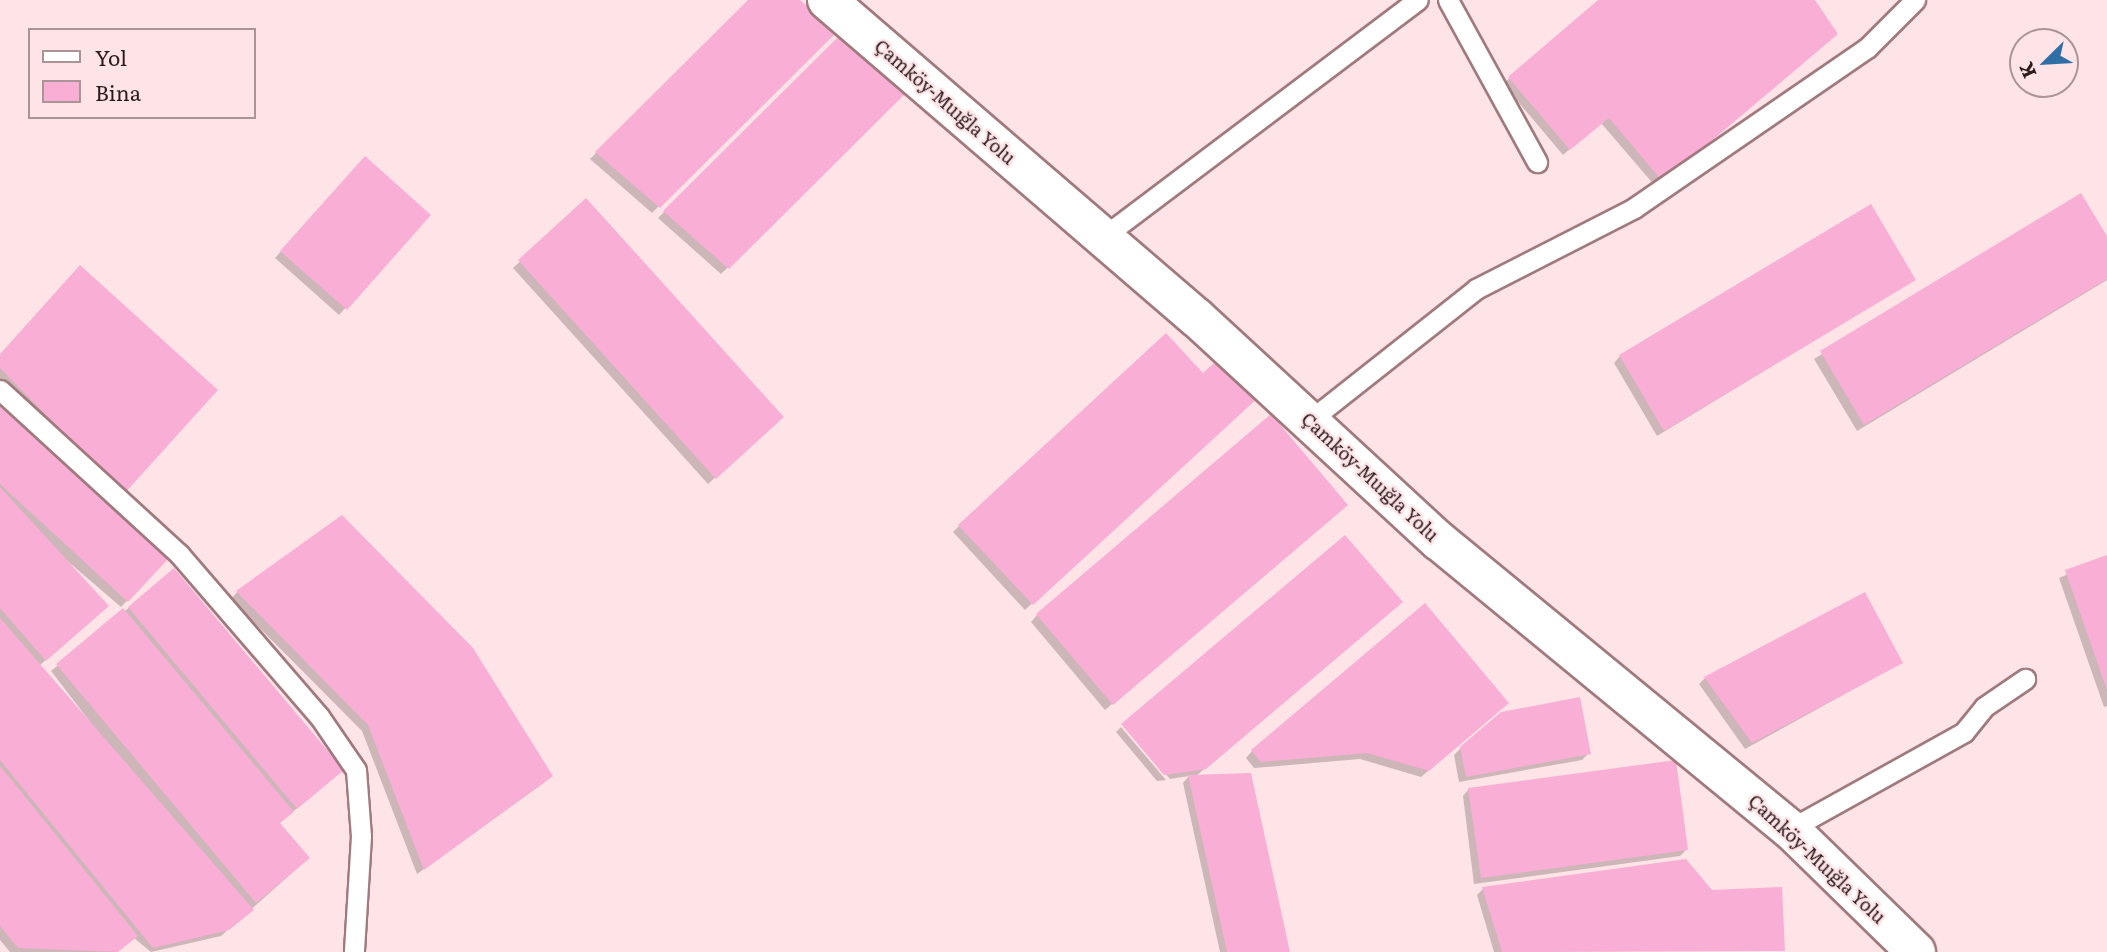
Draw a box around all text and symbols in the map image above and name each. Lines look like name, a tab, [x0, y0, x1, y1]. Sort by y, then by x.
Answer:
legend	[28, 28, 256, 119]
north arrow	[2009, 28, 2079, 98]
street label: Çamköy-Muığla Yolu	[870, 35, 1020, 169]
text: Yol	[95, 41, 127, 72]
text: K	[2011, 58, 2042, 83]
text: Bina	[95, 76, 141, 107]
street label: Çamköy-Muığla Yolu	[1297, 408, 1443, 546]
street label: Çamköy-Muığla Yolu	[1744, 790, 1890, 928]

